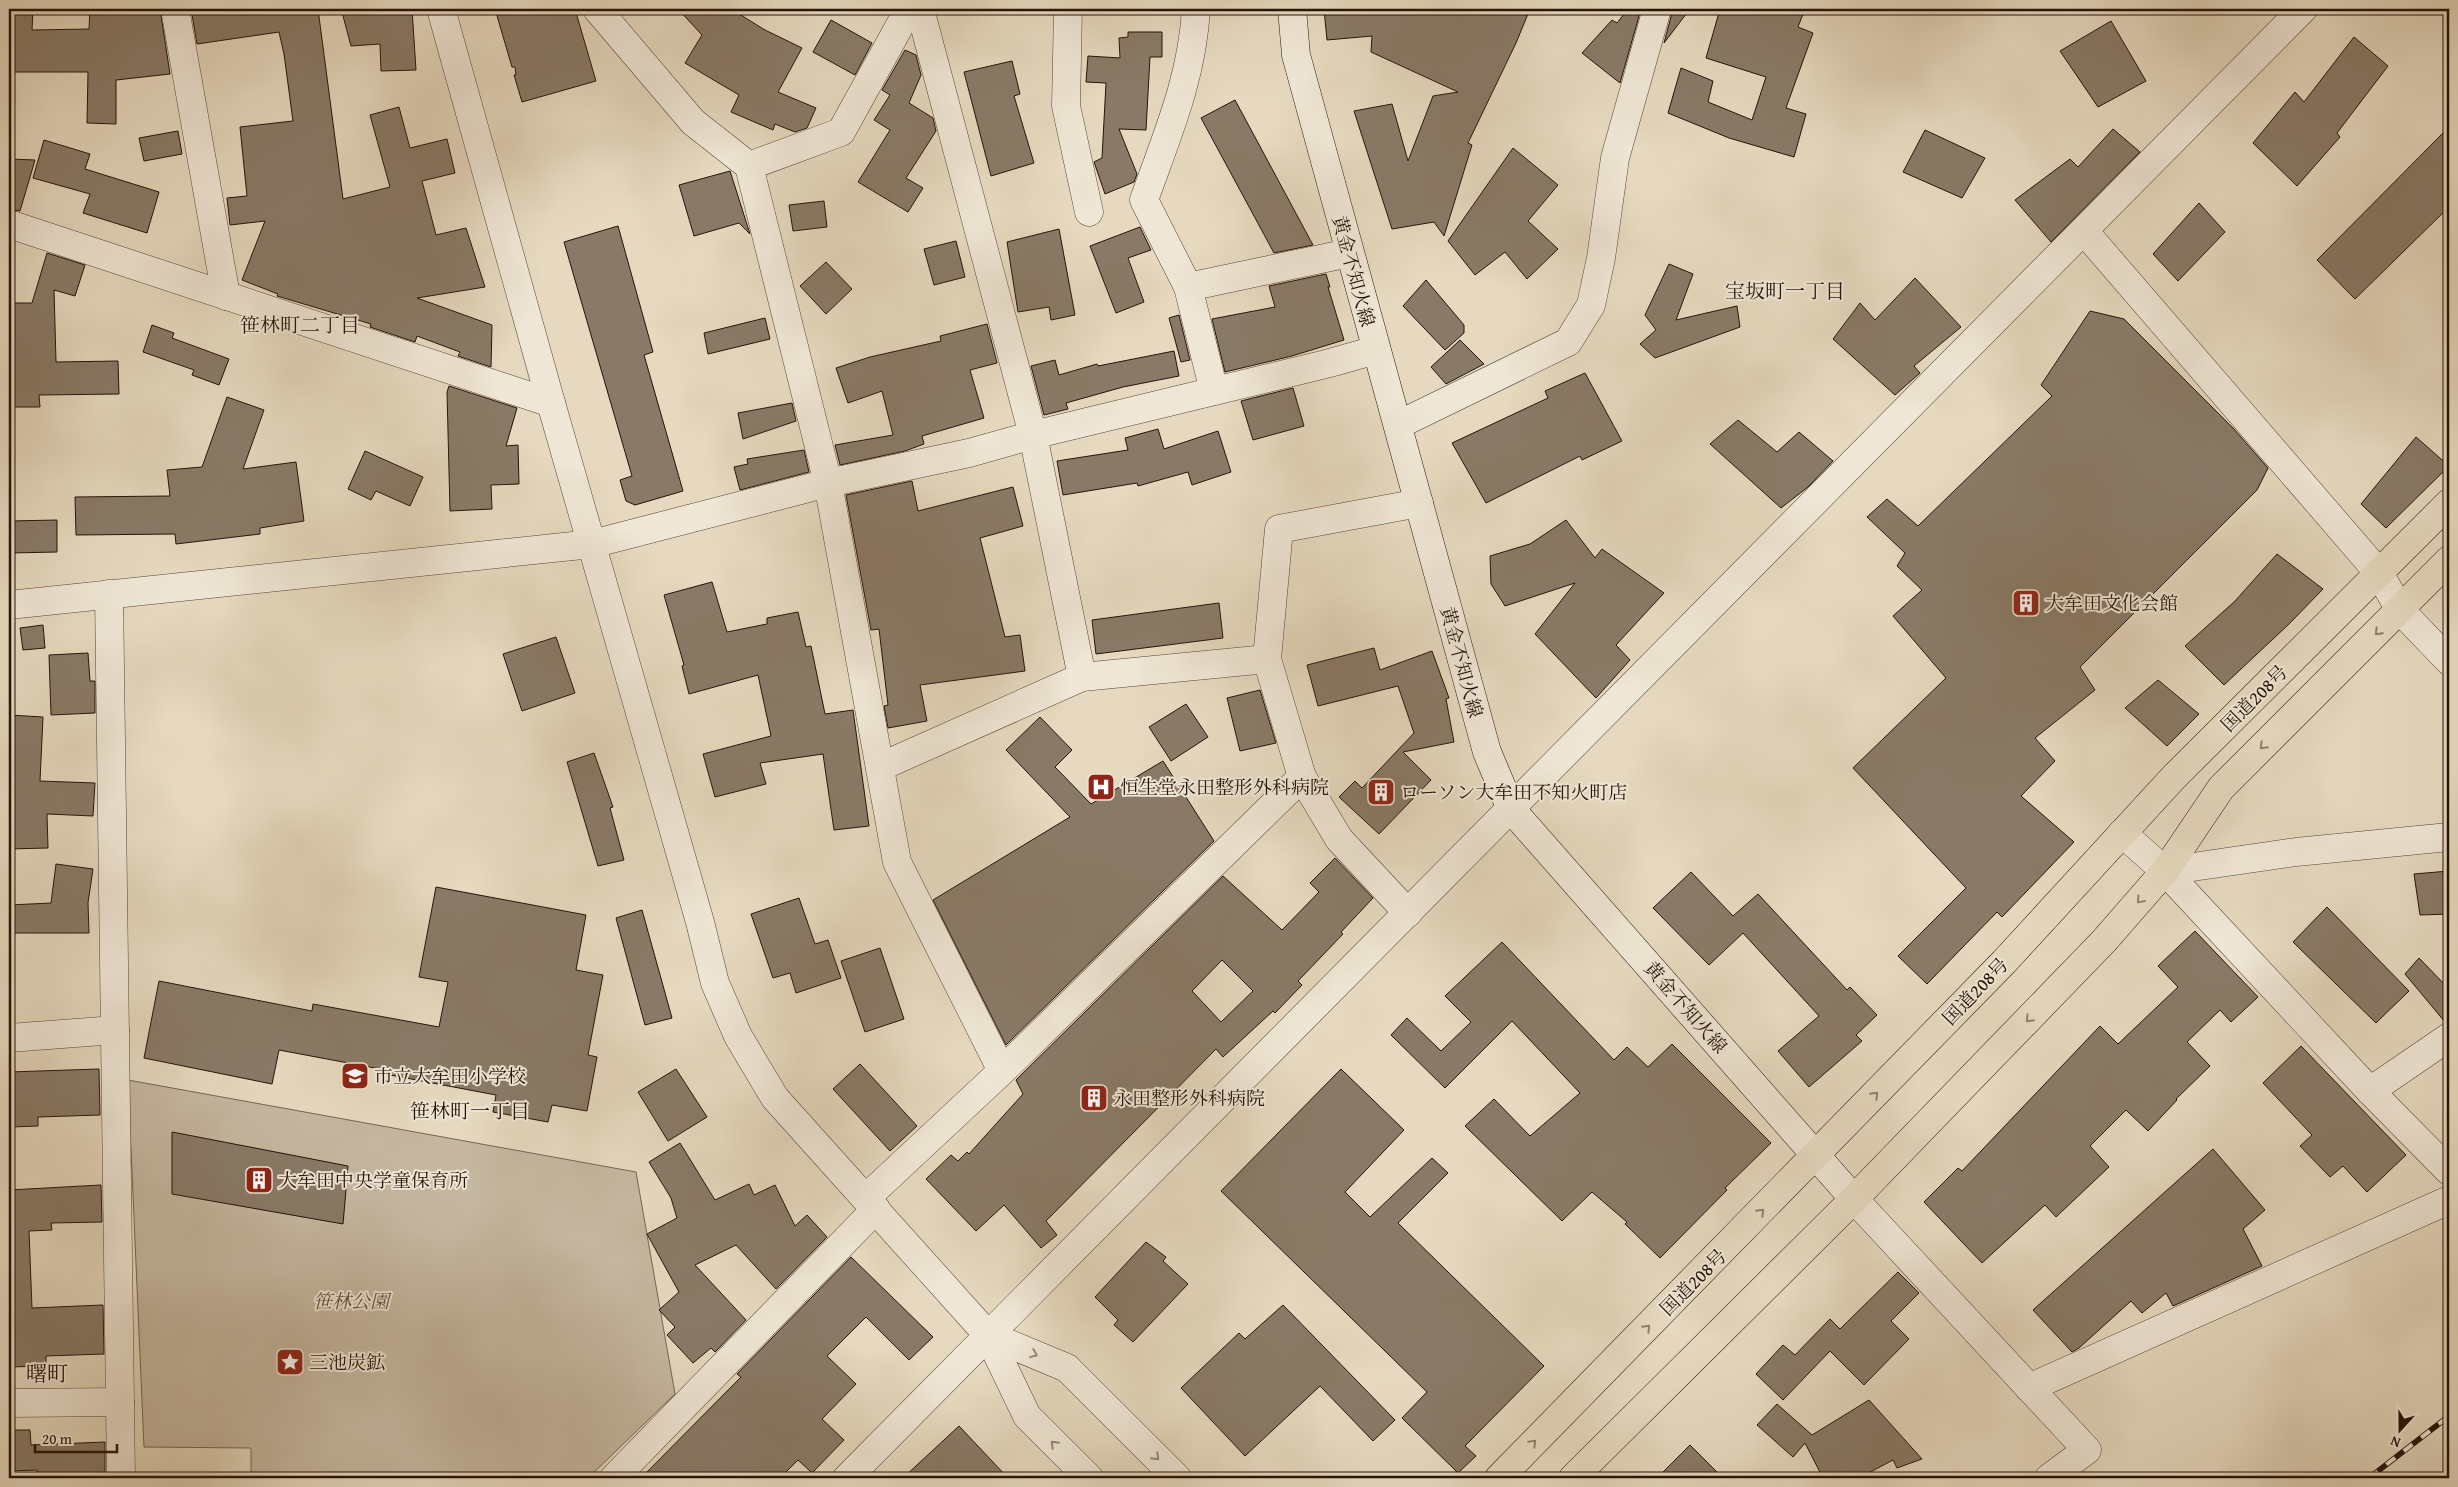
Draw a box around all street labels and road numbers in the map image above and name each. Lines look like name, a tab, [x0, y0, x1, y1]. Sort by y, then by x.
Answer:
street label: 黄金不知火線	[1326, 212, 1382, 330]
street label: 黄金不知火線	[1434, 603, 1490, 721]
street label: 国道208号	[2214, 658, 2294, 738]
street label: 国道208号	[1936, 951, 2014, 1031]
street label: 黄金不知火線	[1638, 955, 1734, 1059]
street label: 国道208号	[1653, 1242, 1733, 1322]

